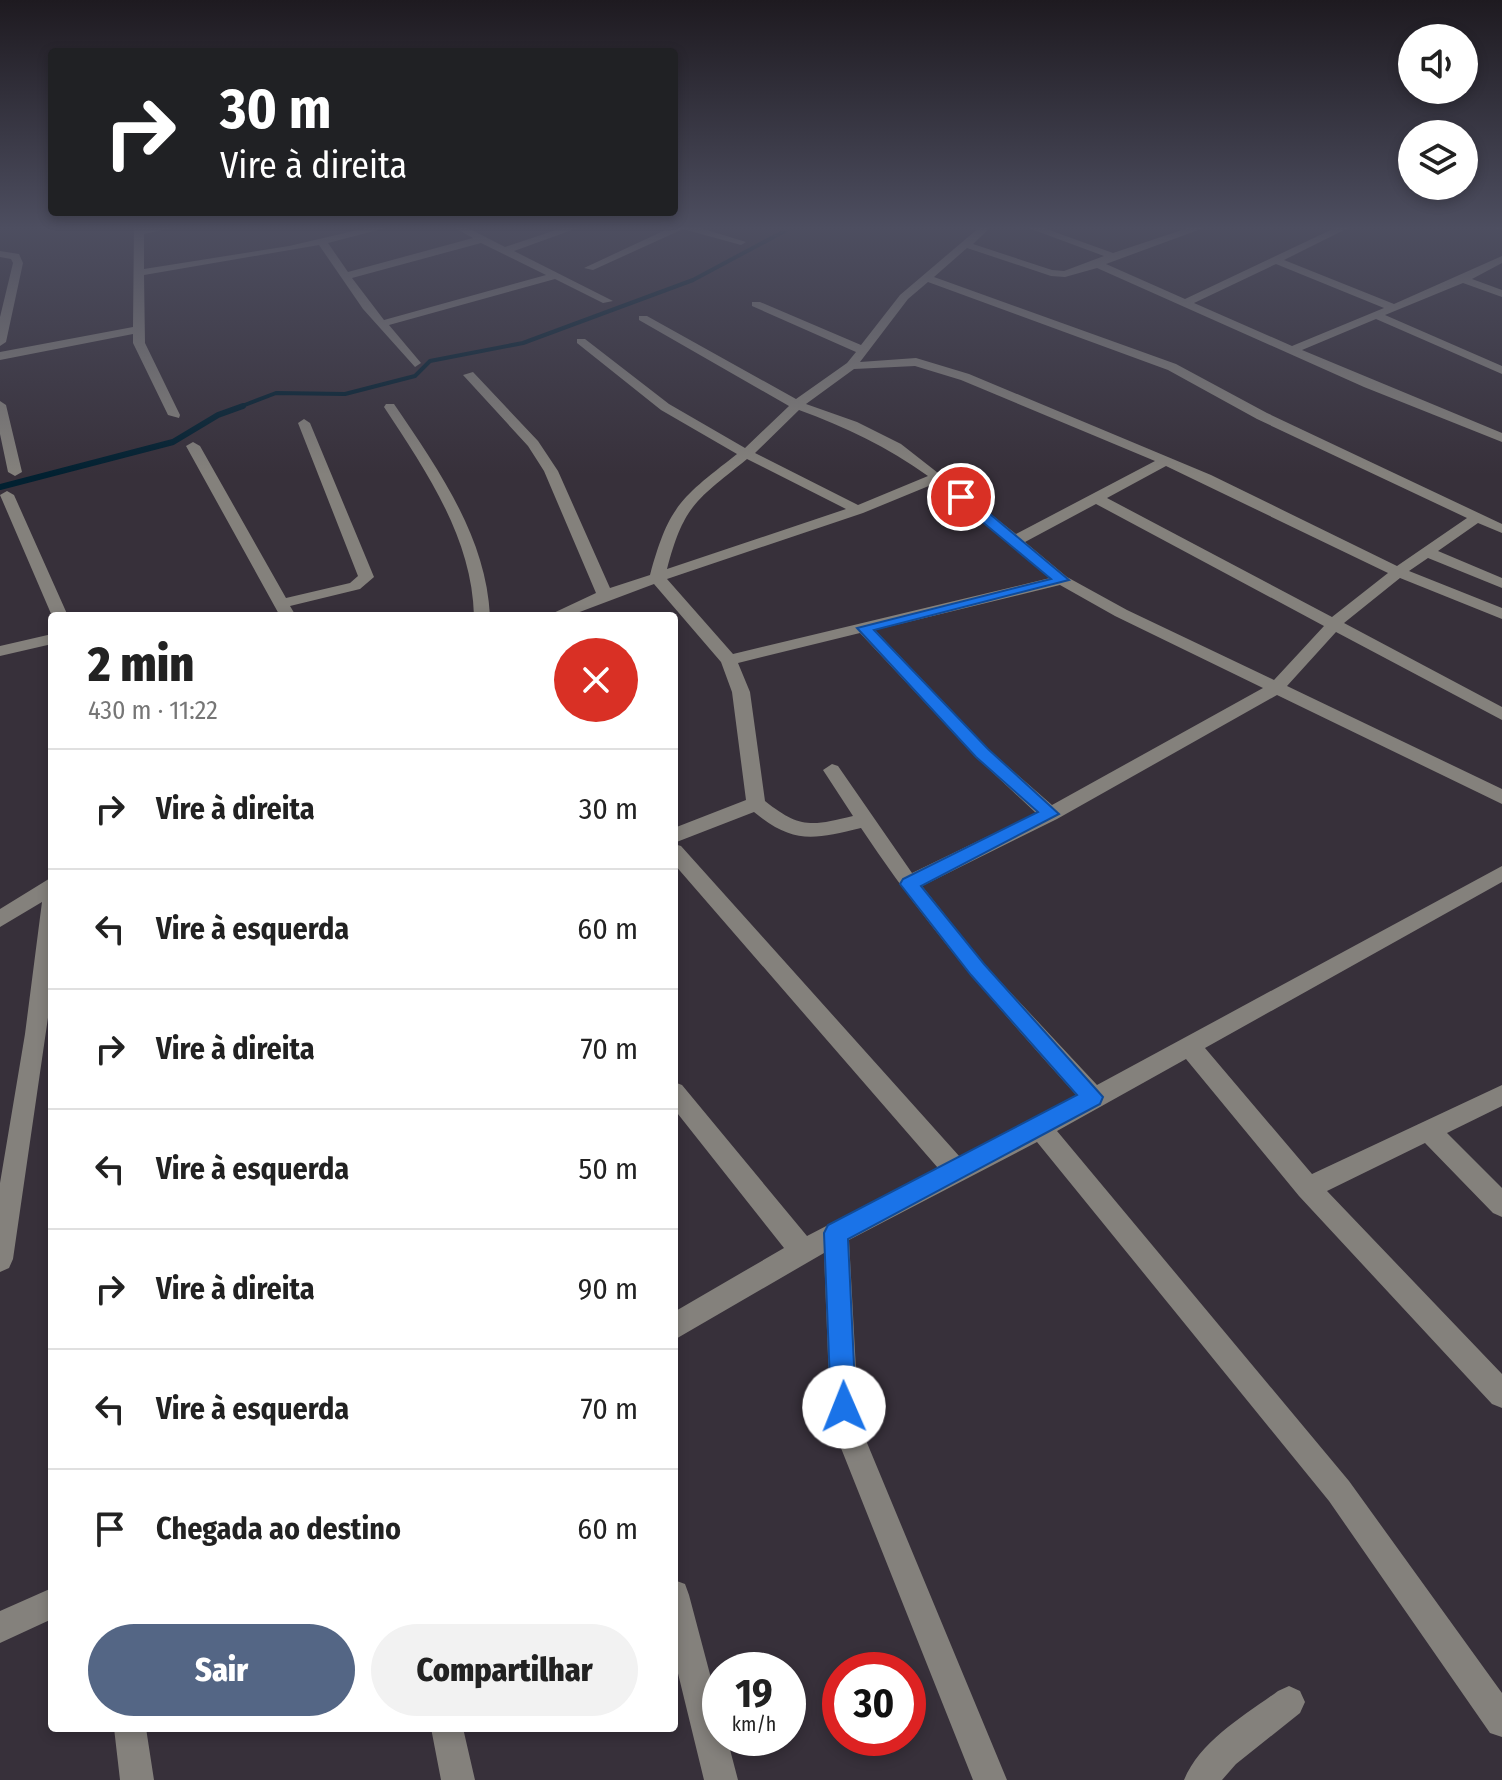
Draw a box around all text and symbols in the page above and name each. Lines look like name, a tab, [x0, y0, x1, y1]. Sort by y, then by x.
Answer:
map controls	[1398, 24, 1478, 200]
button: sound	[1398, 24, 1478, 104]
text: 30 m	[220, 76, 331, 143]
icon: right	[88, 80, 192, 184]
button: layers	[1398, 120, 1478, 200]
text: Vire à direita	[220, 144, 407, 188]
pin	[927, 463, 995, 531]
icon: arrive	[939, 475, 983, 519]
text: 2 min	[88, 636, 194, 694]
button: close	[554, 638, 638, 722]
text: 430 m · 11:22	[88, 695, 218, 726]
icon: right	[88, 787, 132, 831]
text: Vire à direita	[156, 791, 315, 827]
text: 30 m	[579, 791, 638, 827]
icon: left	[88, 907, 132, 951]
text: Vire à esquerda	[156, 911, 349, 947]
text: 60 m	[577, 911, 638, 947]
icon: right	[88, 1027, 132, 1071]
text: Vire à direita	[156, 1031, 315, 1067]
text: 70 m	[580, 1031, 638, 1067]
icon: left	[88, 1147, 132, 1191]
text: Vire à esquerda	[156, 1151, 349, 1187]
text: 50 m	[578, 1151, 638, 1187]
icon: right	[88, 1267, 132, 1311]
text: Vire à direita	[156, 1271, 315, 1307]
text: 90 m	[578, 1271, 638, 1307]
position arrow	[802, 1365, 886, 1449]
icon: left	[88, 1387, 132, 1431]
text: Vire à esquerda	[156, 1391, 349, 1427]
text: 70 m	[580, 1391, 638, 1427]
icon: arrive	[88, 1507, 132, 1551]
text: Chegada ao destino	[156, 1511, 401, 1547]
text: 60 m	[577, 1511, 638, 1547]
button: Sair	[88, 1624, 355, 1716]
button: Compartilhar	[371, 1624, 638, 1716]
speed limit sign: 30	[822, 1652, 926, 1756]
text: 19	[735, 1670, 773, 1718]
text: km/h	[732, 1712, 776, 1736]

